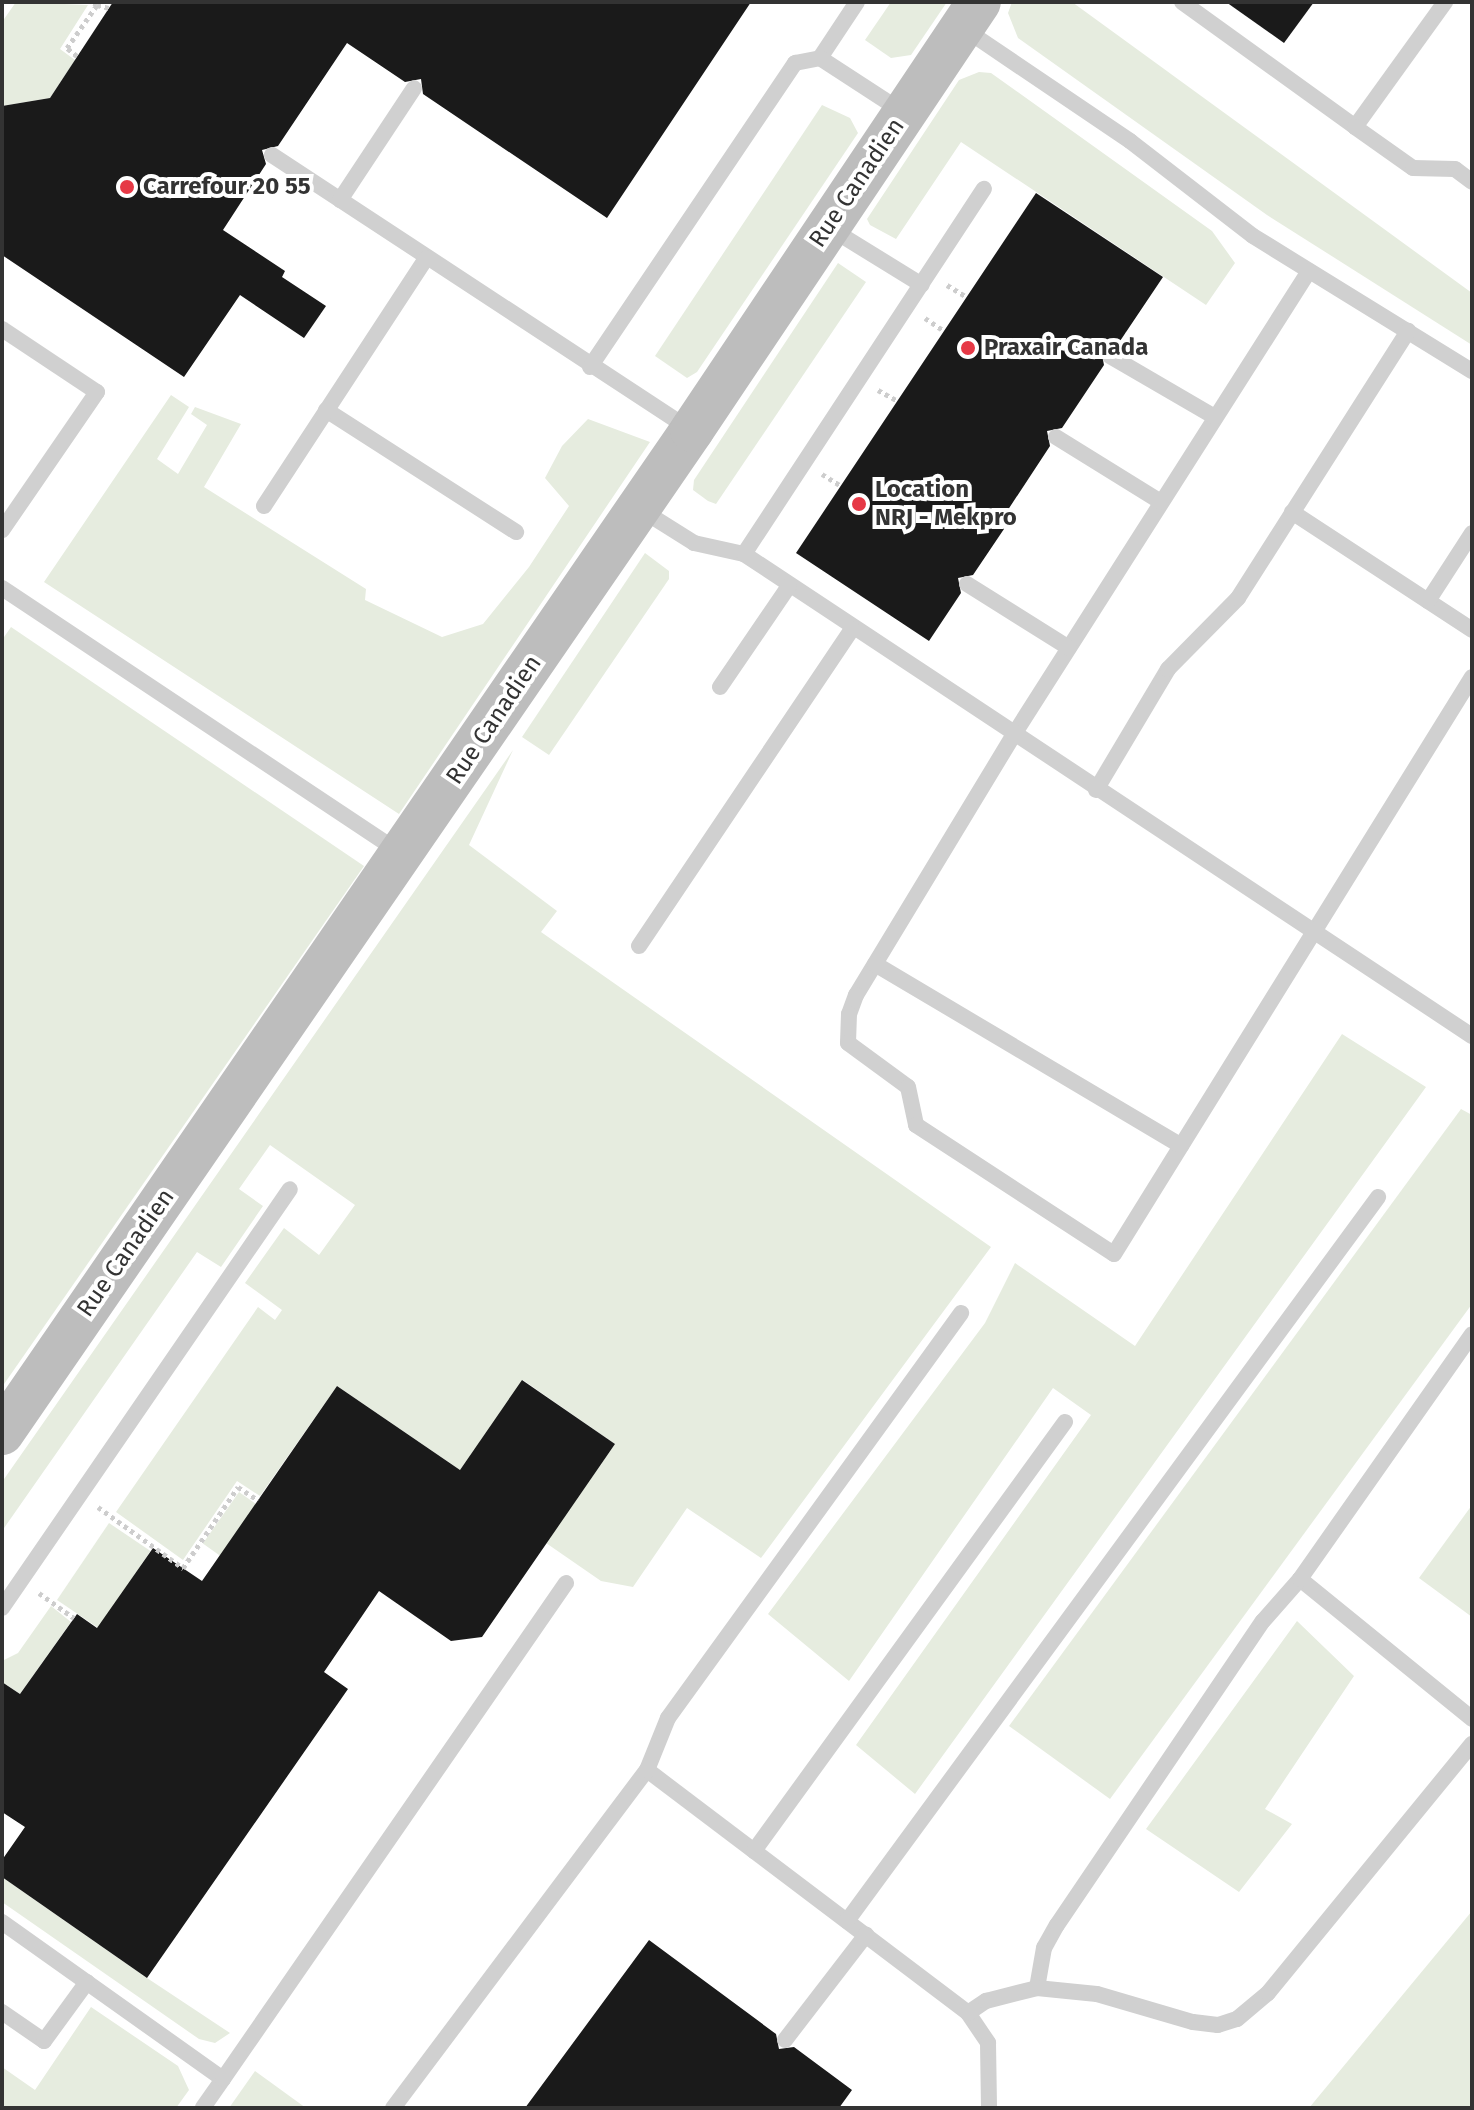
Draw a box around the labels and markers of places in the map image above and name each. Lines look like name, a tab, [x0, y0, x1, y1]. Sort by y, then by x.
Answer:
place label: Carrefour 20 55	[143, 173, 311, 201]
marker: Carrefour 20 55	[118, 178, 136, 196]
place label: Praxair Canada	[984, 334, 1148, 362]
marker: Praxair Canada	[959, 339, 977, 357]
place label: Location NRJ - Mekpro	[875, 476, 1017, 532]
marker: Location NRJ - Mekpro	[850, 495, 868, 513]

